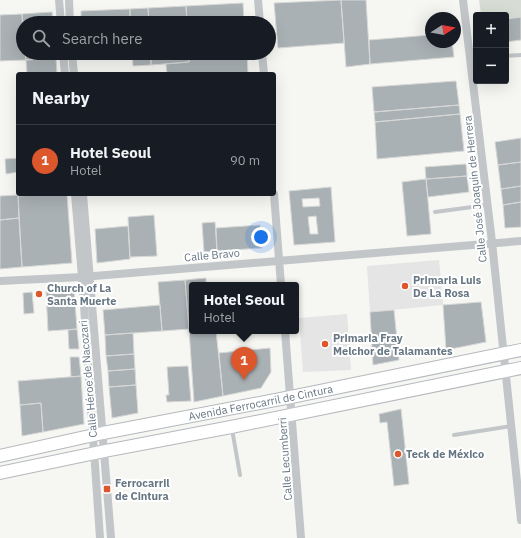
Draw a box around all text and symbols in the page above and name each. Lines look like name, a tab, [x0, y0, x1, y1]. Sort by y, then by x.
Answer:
north arrow	[425, 12, 461, 48]
map controls	[473, 12, 509, 84]
button: +	[473, 12, 509, 48]
search box	[16, 16, 276, 60]
icon: search	[30, 27, 52, 49]
text: Search here	[62, 29, 142, 48]
button: −	[473, 48, 509, 84]
text: Nearby	[32, 87, 90, 109]
street label: Calle José Joaquín de Herrera	[460, 115, 490, 263]
text: Hotel Seoul	[70, 143, 151, 162]
text: 1	[41, 152, 49, 169]
text: 90 m	[230, 152, 260, 169]
text: Hotel	[70, 162, 102, 179]
your location	[251, 227, 271, 247]
street label: Calle Bravo	[184, 246, 240, 264]
place label: Primaria Luis De La Rosa	[413, 273, 482, 300]
place label: Church of La Santa Muerte	[47, 281, 116, 308]
marker: Primaria Luis De La Rosa	[400, 281, 410, 291]
popup	[189, 282, 299, 334]
marker: Church of La Santa Muerte	[34, 289, 44, 299]
text: Hotel Seoul	[203, 290, 285, 309]
text: Hotel	[203, 309, 235, 326]
street label: Calle Héroe de Nacozari	[76, 320, 100, 438]
place label: Primaria Fray Melchor de Talamantes	[333, 331, 453, 358]
marker: Primaria Fray Melchor de Talamantes	[320, 339, 330, 349]
pin: 1	[231, 347, 257, 380]
street label: Avenida Ferrocarril de Cintura	[187, 382, 334, 424]
street label: Calle Lecumberri	[275, 417, 295, 501]
place label: Teck de México	[406, 447, 484, 461]
marker: Teck de México	[393, 449, 403, 459]
place label: Ferrocarril de Cintura	[115, 476, 170, 503]
marker: Ferrocarril de Cintura	[102, 484, 112, 494]

